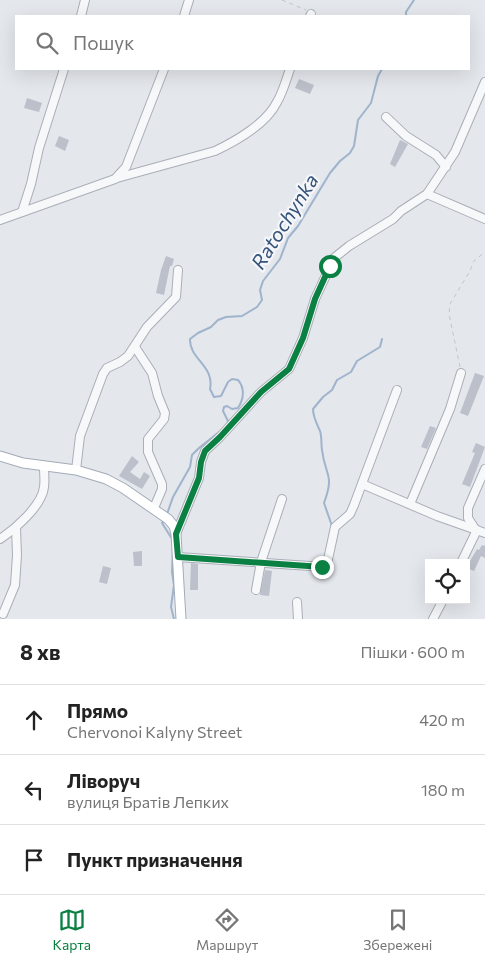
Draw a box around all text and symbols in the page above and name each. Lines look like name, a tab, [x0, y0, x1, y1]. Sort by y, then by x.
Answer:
search box	[15, 15, 470, 70]
icon: search	[33, 29, 61, 57]
text: Пошук	[73, 31, 134, 54]
water label: Ratochynka	[245, 169, 323, 273]
route start	[319, 255, 342, 278]
route end	[311, 556, 334, 579]
map controls	[425, 559, 470, 604]
button: locate	[425, 559, 470, 604]
text: 8 хв	[20, 639, 60, 664]
text: Пішки · 600 m	[360, 642, 465, 661]
text: Прямо	[67, 699, 128, 722]
icon: ahead	[20, 706, 48, 734]
text: 420 m	[419, 710, 465, 729]
text: Chervonoi Kalyny Street	[67, 722, 242, 741]
text: Ліворуч	[67, 769, 140, 792]
icon: left	[20, 776, 48, 804]
text: 180 m	[421, 780, 465, 799]
text: вулиця Братів Лепких	[67, 792, 229, 811]
icon: arrive	[20, 846, 48, 874]
text: Пункт призначення	[67, 848, 243, 871]
tab: Карта	[53, 906, 91, 953]
tab: Маршрут	[196, 906, 258, 953]
tab: Збережені	[363, 906, 432, 953]

